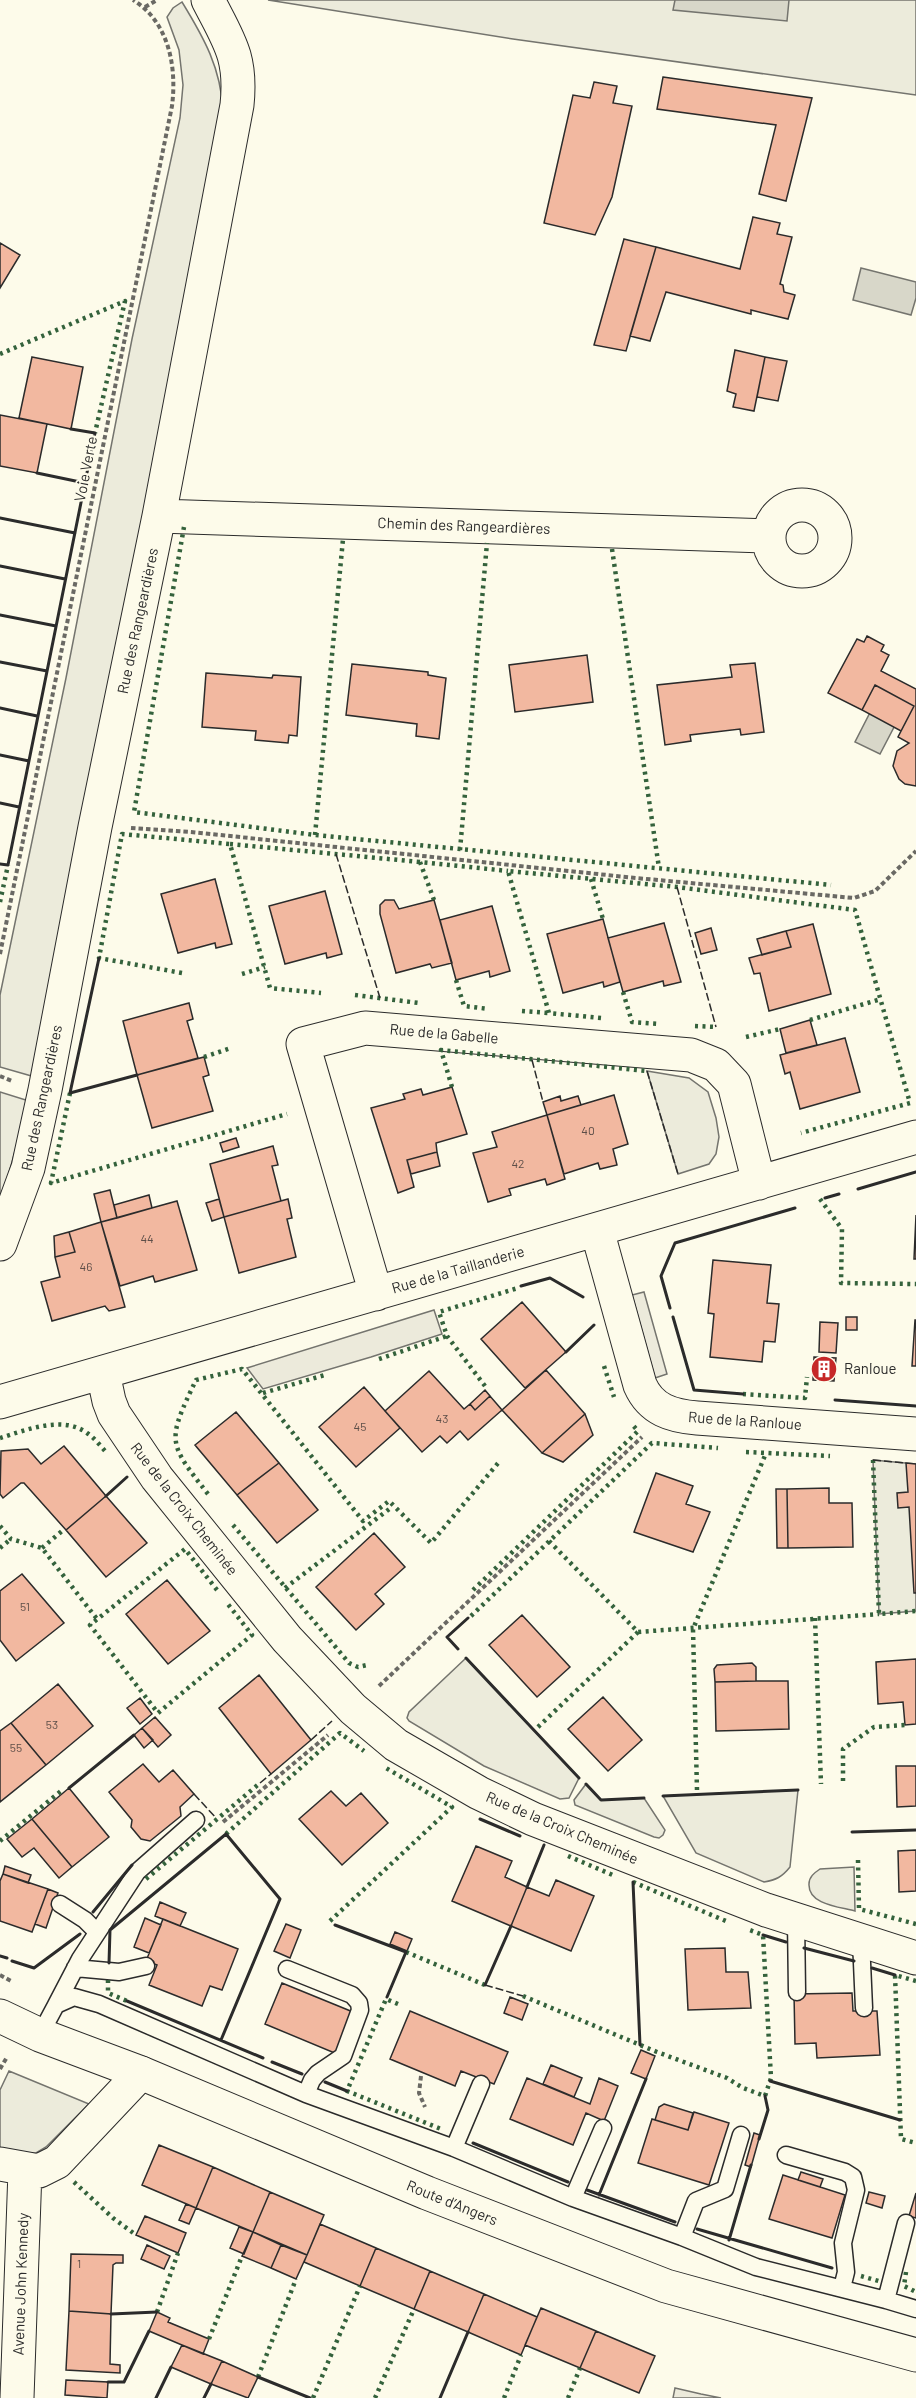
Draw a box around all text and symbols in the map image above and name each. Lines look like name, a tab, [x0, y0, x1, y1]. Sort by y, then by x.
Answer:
street label: Voie Verte	[70, 435, 100, 503]
street label: Chemin des Rangeardières	[377, 513, 551, 537]
street label: Rue des Rangeardières	[113, 546, 161, 695]
street label: Rue de la Gabelle	[389, 1019, 499, 1047]
street label: Rue des Rangeardières	[17, 1023, 65, 1172]
house number: 40	[581, 1123, 595, 1137]
house number: 42	[511, 1156, 525, 1170]
house number: 44	[140, 1231, 154, 1245]
street label: Rue de la Taillanderie	[389, 1241, 526, 1297]
house number: 46	[80, 1259, 92, 1273]
building icon: Ranloue	[809, 1354, 839, 1384]
place label: Ranloue	[844, 1359, 897, 1377]
street label: Rue de la Ranloue	[688, 1407, 803, 1433]
house number: 43	[436, 1411, 448, 1425]
house number: 45	[354, 1419, 366, 1433]
street label: Rue de la Croix Cheminée	[127, 1438, 242, 1578]
house number: 51	[20, 1599, 30, 1613]
house number: 53	[46, 1717, 58, 1731]
house number: 55	[10, 1740, 22, 1754]
street label: Rue de la Croix Cheminée	[484, 1787, 641, 1867]
street label: Route d’Angers	[404, 2176, 501, 2229]
street label: Avenue John Kennedy	[9, 2212, 31, 2356]
house number: 1	[77, 2256, 81, 2270]

